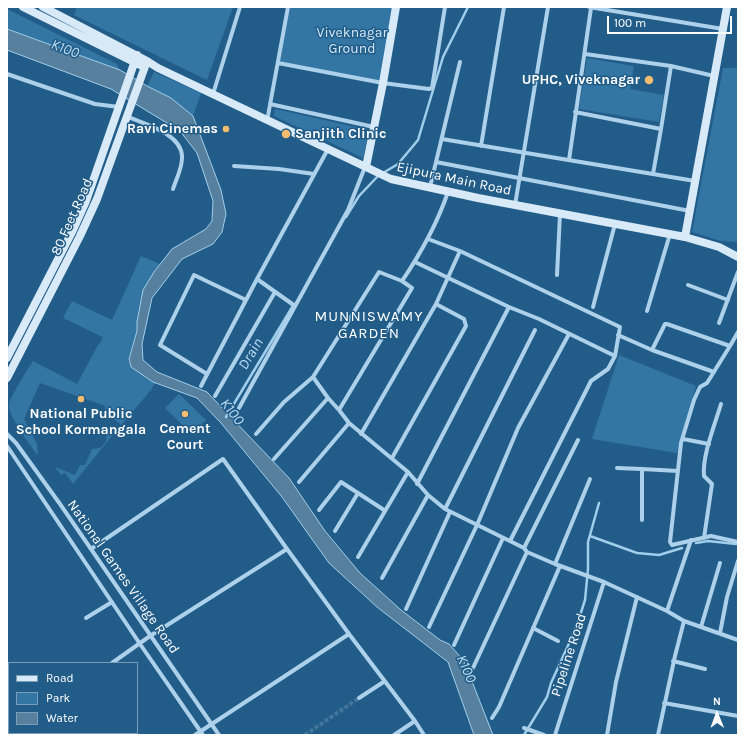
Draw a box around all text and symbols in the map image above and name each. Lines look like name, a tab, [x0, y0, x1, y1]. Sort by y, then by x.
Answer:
scale bar	[609, 8, 734, 34]
text: 100 m	[614, 16, 646, 30]
park label: Viveknagar Ground	[317, 25, 387, 58]
water label: K100	[48, 36, 82, 62]
place label: UPHC, Viveknagar	[522, 72, 640, 88]
marker: UPHC, Viveknagar	[643, 74, 655, 86]
place label: Ravi Cinemas	[127, 121, 218, 137]
marker: Ravi Cinemas	[221, 124, 231, 134]
place label: Sanjith Clinic	[295, 126, 386, 142]
marker: Sanjith Clinic	[280, 128, 292, 140]
street label: Ejipura Main Road	[395, 159, 513, 199]
street label: 80 Feet Road	[48, 176, 96, 258]
district label: MUNNISWAMY GARDEN	[315, 308, 423, 343]
water label: Drain	[235, 335, 267, 373]
marker: National Public School Kormangala	[76, 394, 86, 404]
water label: K100	[216, 395, 248, 429]
place label: National Public School Kormangala	[16, 406, 146, 438]
marker: Cement Court	[180, 409, 190, 419]
place label: Cement Court	[159, 421, 211, 454]
street label: National Games Village Road	[63, 497, 183, 657]
street label: Pipeline Road	[548, 611, 590, 699]
water label: K100	[452, 652, 480, 686]
legend	[8, 662, 138, 734]
text: Road	[46, 671, 74, 685]
text: Park	[46, 691, 70, 705]
north arrow	[697, 694, 737, 734]
text: N	[713, 695, 721, 708]
text: Water	[46, 711, 78, 725]

